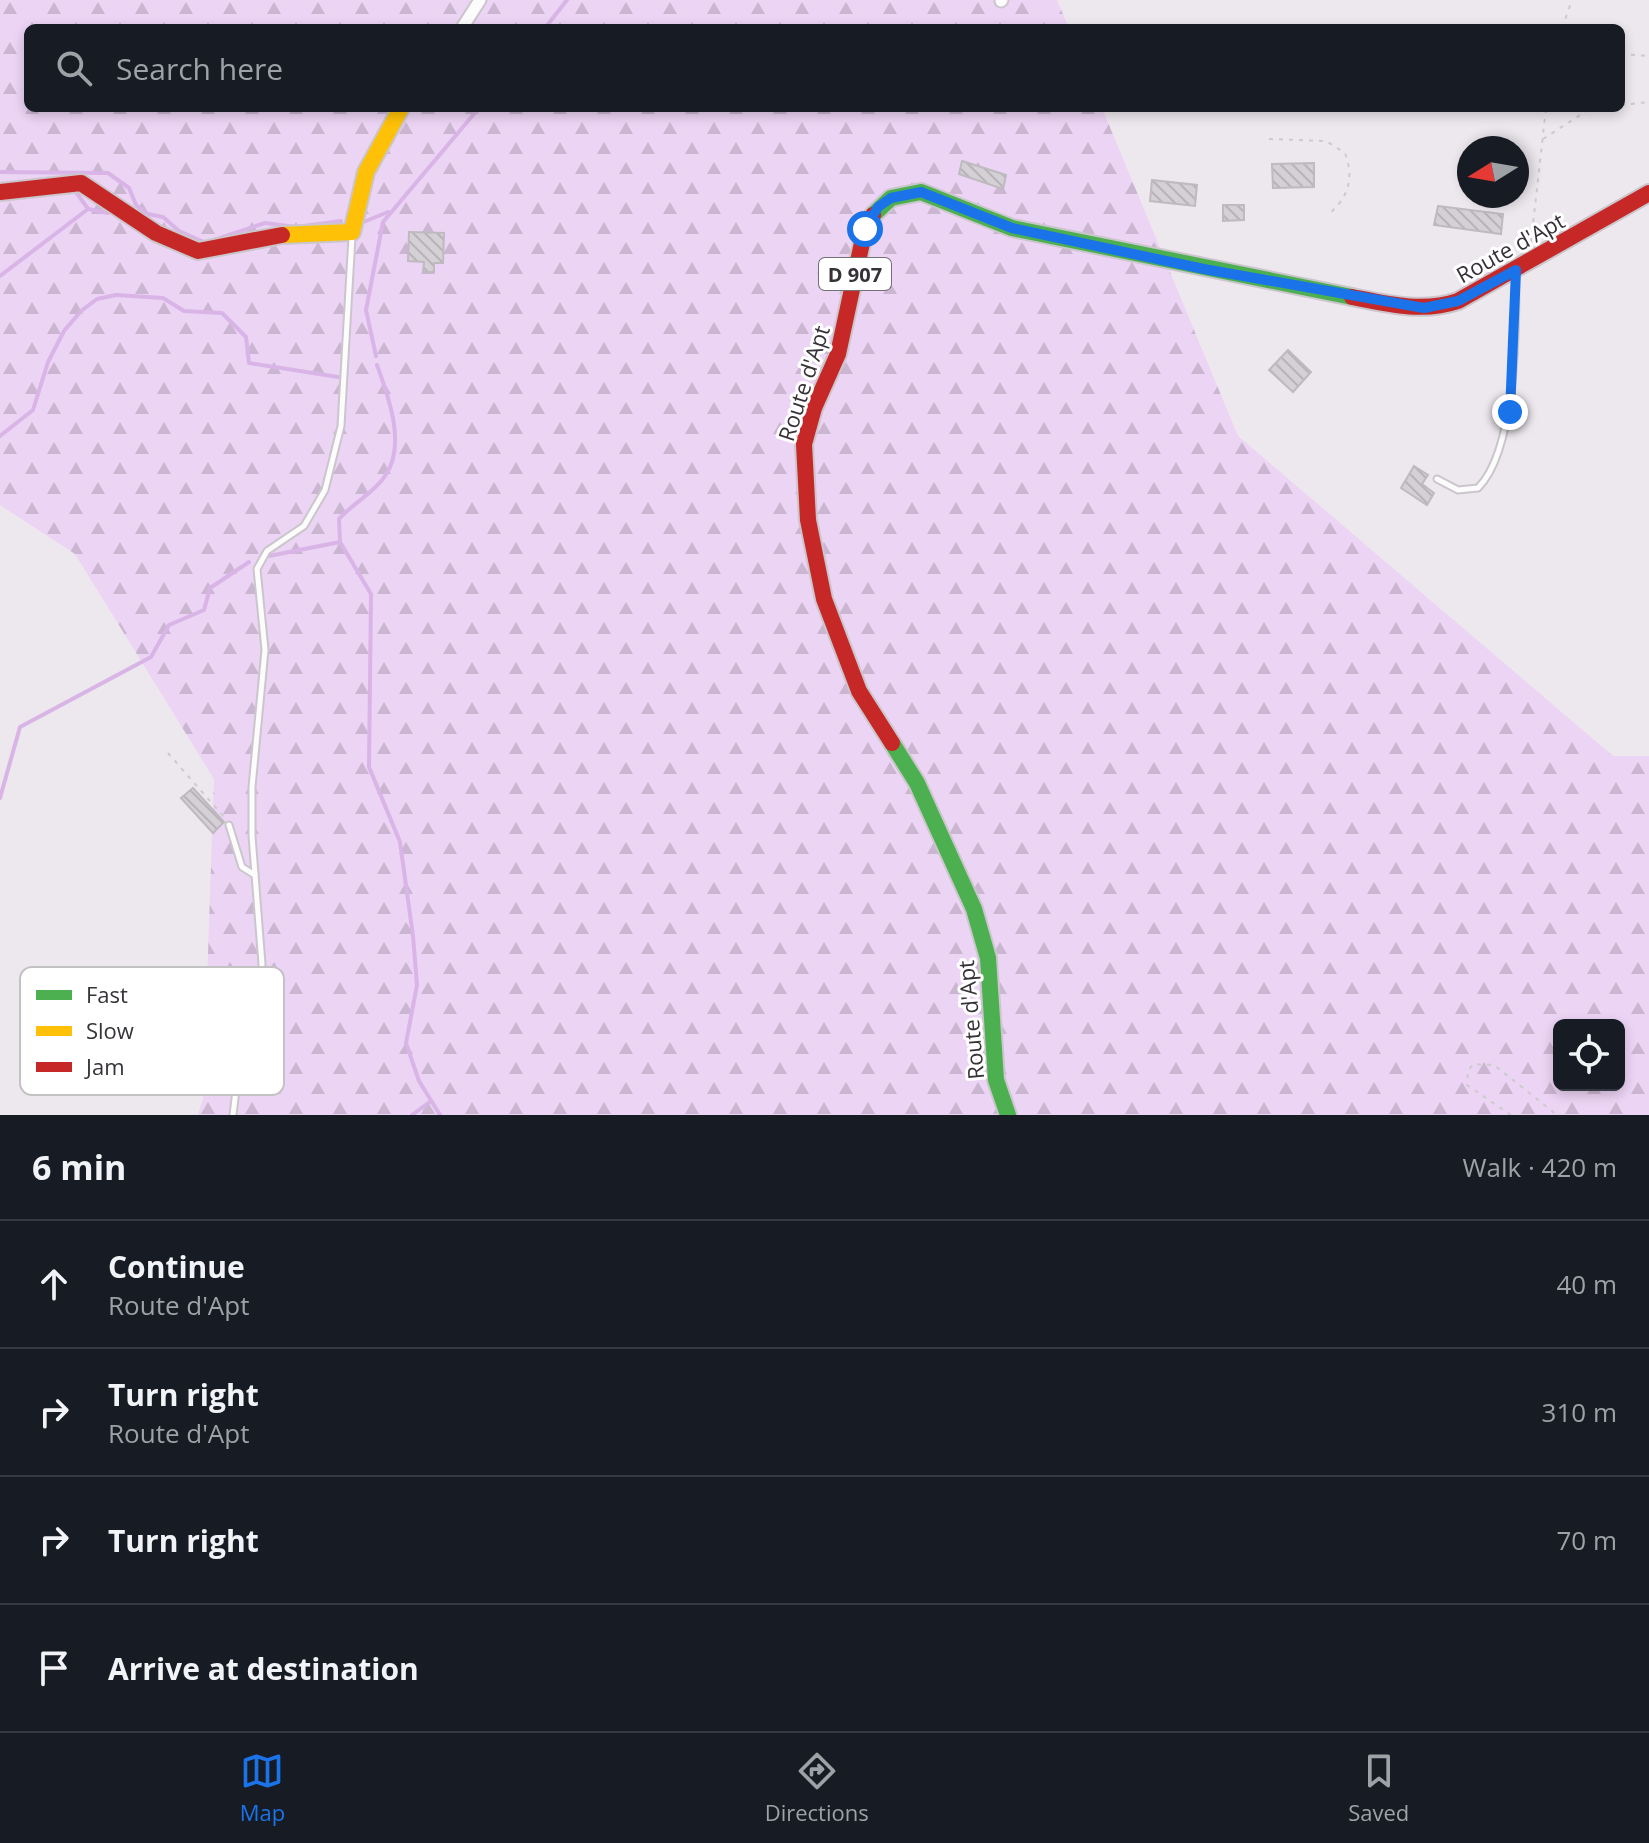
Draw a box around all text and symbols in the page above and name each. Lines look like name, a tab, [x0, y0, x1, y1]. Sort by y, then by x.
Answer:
search box	[24, 24, 1625, 112]
icon: search	[52, 46, 96, 90]
text: Search here	[116, 48, 283, 89]
north arrow	[1457, 136, 1529, 208]
street label: Route d'Apt	[1450, 205, 1570, 289]
route start	[847, 211, 883, 247]
road number: D 907	[819, 258, 891, 290]
street label: Route d'Apt	[770, 321, 836, 445]
route end	[1492, 394, 1528, 430]
street label: Route d'Apt	[950, 959, 990, 1081]
legend	[20, 967, 284, 1095]
text: Fast	[86, 979, 128, 1009]
text: Slow	[86, 1015, 134, 1045]
map controls	[1553, 1019, 1625, 1091]
button: locate	[1553, 1019, 1625, 1091]
text: Jam	[84, 1051, 125, 1081]
text: 6 min	[32, 1144, 126, 1190]
text: Walk · 420 m	[1463, 1149, 1617, 1185]
text: Continue	[108, 1246, 245, 1287]
icon: ahead	[32, 1262, 76, 1306]
text: 40 m	[1556, 1266, 1617, 1302]
text: Route d'Apt	[108, 1287, 249, 1323]
text: Turn right	[108, 1374, 259, 1415]
icon: right	[32, 1390, 76, 1434]
text: 310 m	[1542, 1394, 1617, 1430]
text: Route d'Apt	[108, 1415, 249, 1451]
icon: right	[32, 1518, 76, 1562]
text: Turn right	[108, 1520, 259, 1561]
text: 70 m	[1556, 1522, 1617, 1558]
icon: arrive	[32, 1646, 76, 1690]
text: Arrive at destination	[108, 1648, 419, 1689]
tab: Map	[240, 1749, 285, 1827]
tab: Directions	[765, 1749, 869, 1827]
tab: Saved	[1348, 1749, 1409, 1827]

